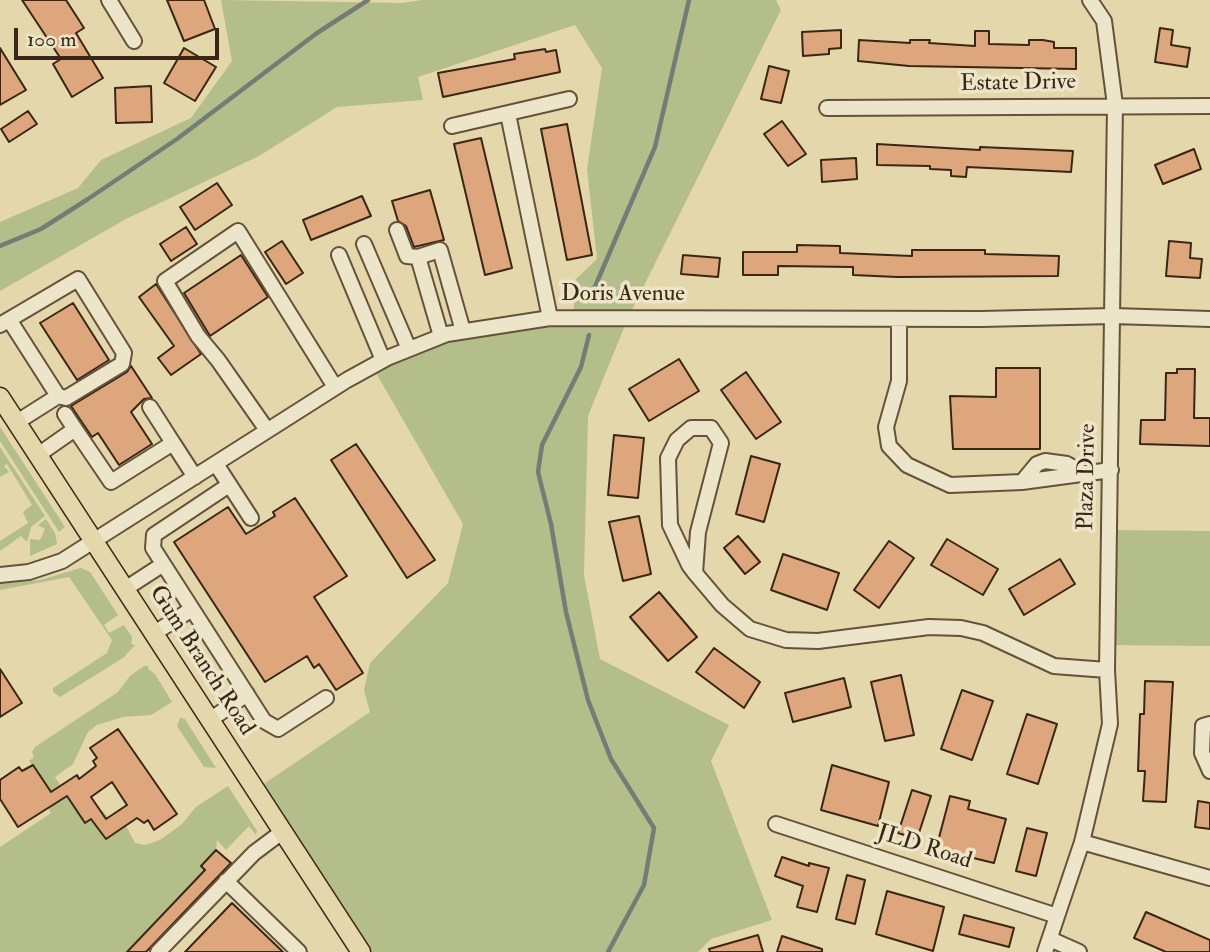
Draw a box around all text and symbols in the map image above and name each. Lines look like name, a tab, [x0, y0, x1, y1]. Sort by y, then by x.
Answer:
scale bar	[18, 14, 222, 58]
text: 100 m	[27, 26, 77, 53]
street label: Estate Drive	[960, 69, 1076, 99]
street label: Doris Avenue	[561, 281, 685, 309]
street label: Plaza Drive	[1073, 423, 1103, 531]
street label: Gum Branch Road	[142, 581, 260, 741]
street label: JLD Road	[873, 820, 975, 876]

